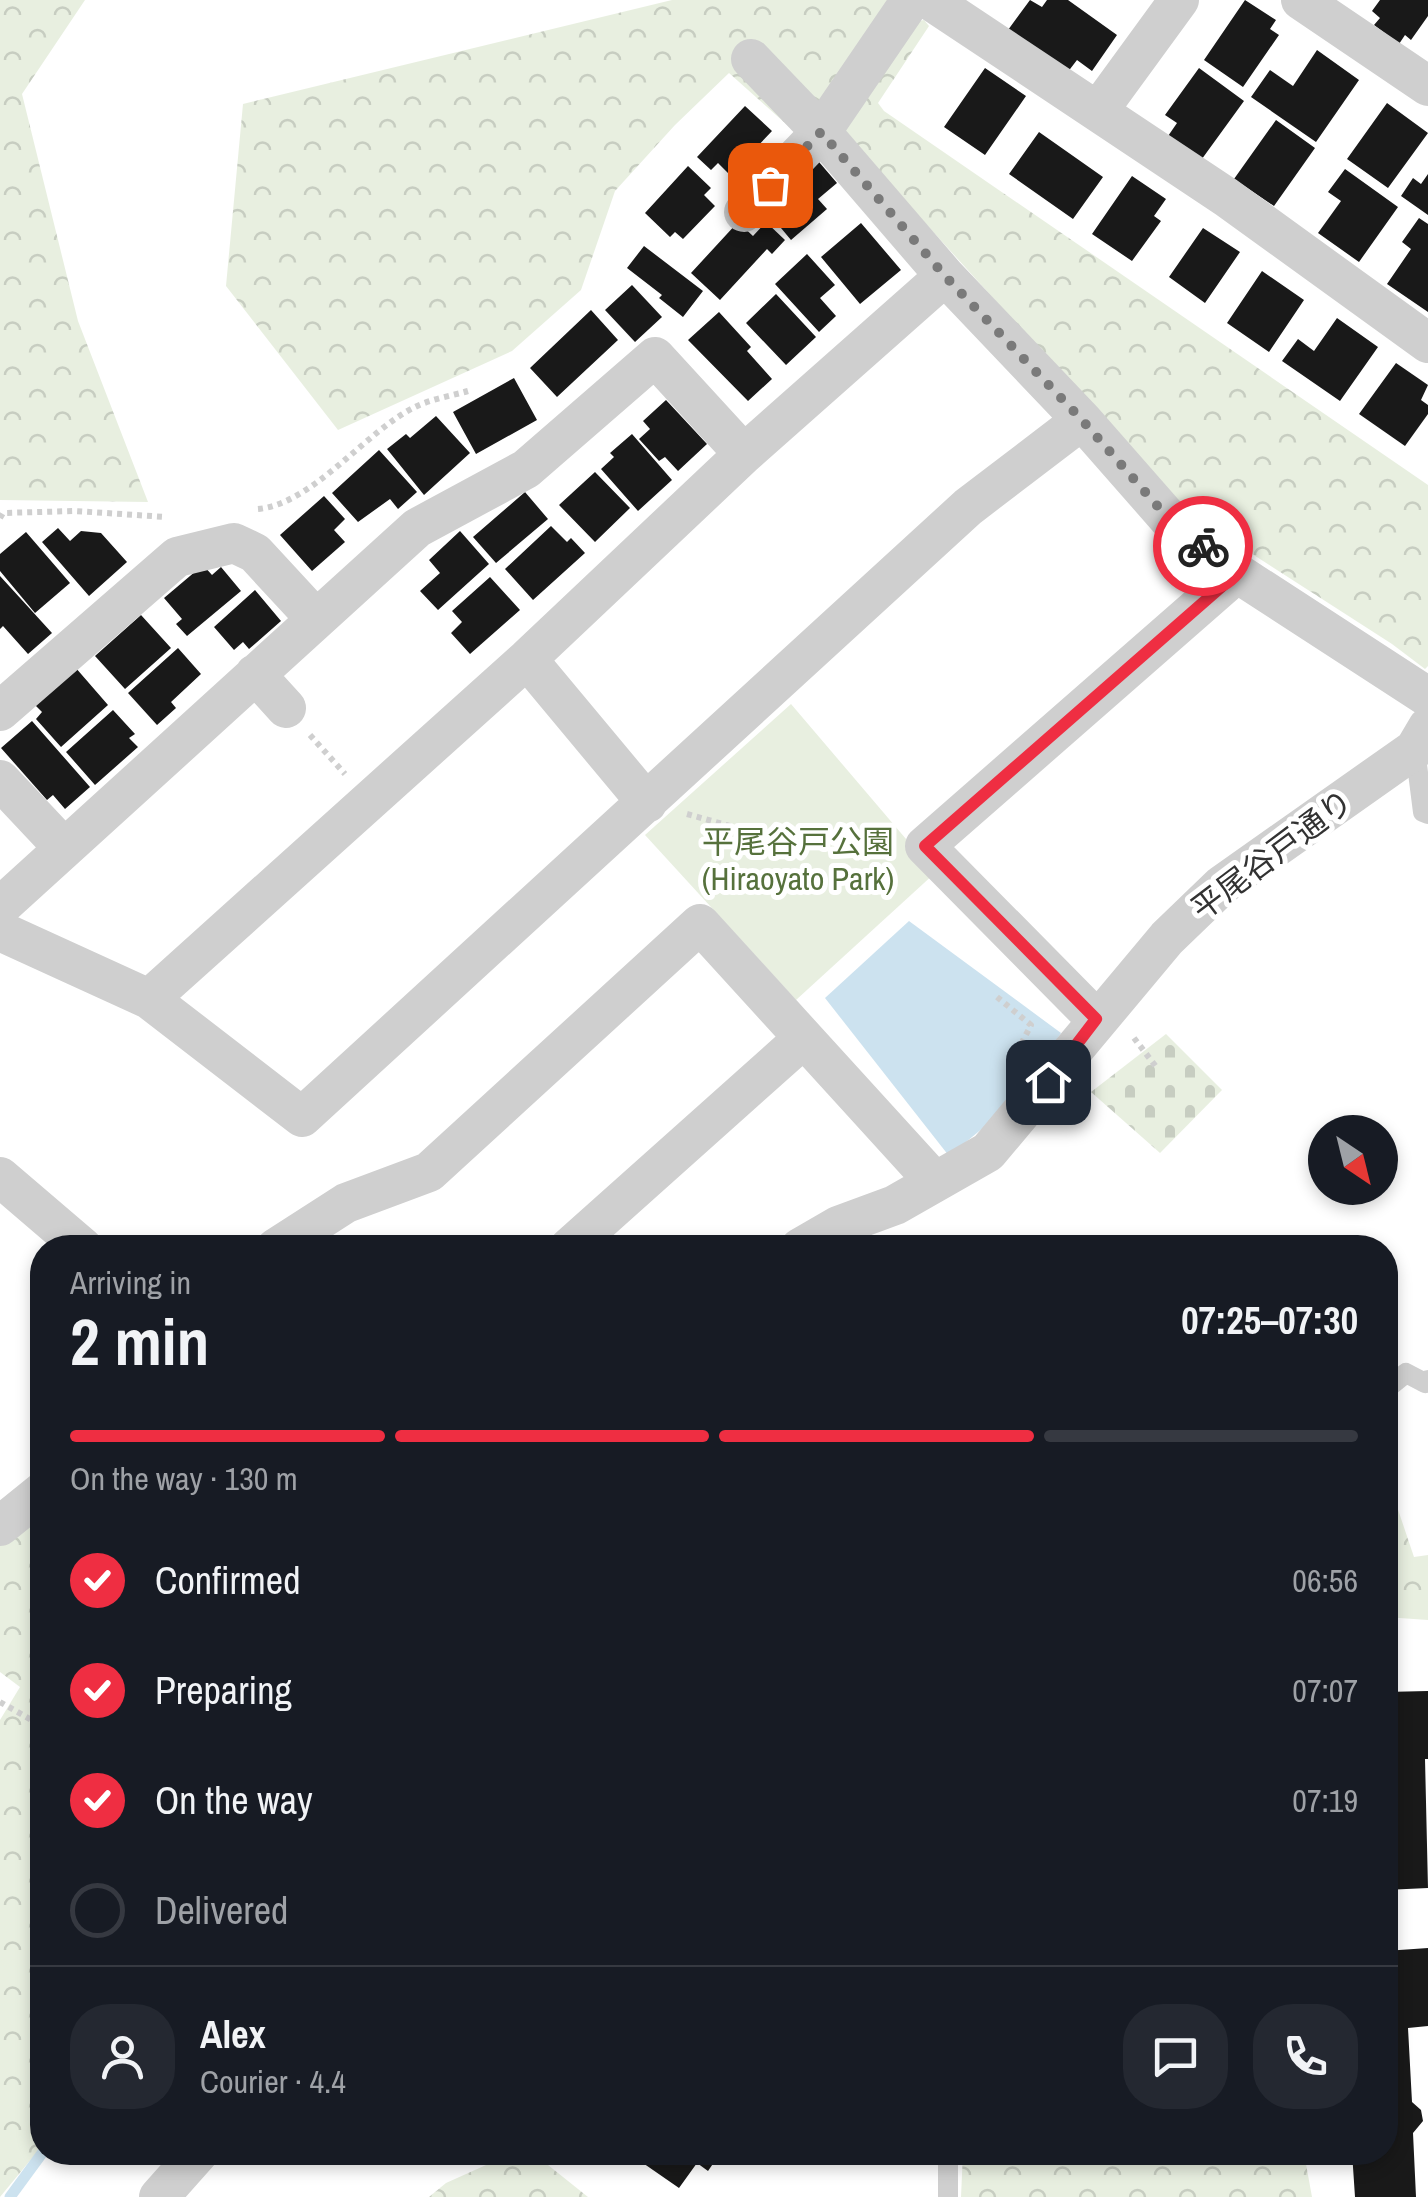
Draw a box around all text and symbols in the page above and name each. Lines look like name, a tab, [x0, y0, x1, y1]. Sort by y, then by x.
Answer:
pin	[728, 143, 813, 228]
icon: bag	[743, 158, 798, 213]
courier	[1153, 496, 1253, 596]
icon: bike	[1176, 519, 1231, 574]
street label: 平尾谷戸通り	[1182, 780, 1361, 930]
park label: 平尾谷戸公園 (Hiraoyato Park)	[702, 820, 894, 900]
pin	[1006, 1040, 1091, 1125]
icon: home	[1021, 1055, 1076, 1110]
north arrow	[1308, 1115, 1398, 1205]
map controls	[1308, 1115, 1398, 1205]
text: Arriving in	[70, 1261, 191, 1304]
text: 07:25–07:30	[1181, 1295, 1358, 1346]
text: 2 min	[70, 1298, 209, 1385]
text: On the way · 130 m	[70, 1457, 298, 1500]
icon: check	[70, 1553, 125, 1608]
text: Confirmed	[155, 1555, 300, 1606]
text: 06:56	[1292, 1559, 1358, 1602]
icon: check	[70, 1663, 125, 1718]
text: Preparing	[155, 1665, 292, 1716]
text: 07:07	[1292, 1669, 1358, 1712]
icon: check	[70, 1773, 125, 1828]
text: On the way	[155, 1775, 313, 1826]
text: 07:19	[1292, 1779, 1358, 1822]
text: Delivered	[155, 1885, 288, 1936]
button: person	[70, 2004, 175, 2109]
button: chat	[1123, 2004, 1228, 2109]
button: phone	[1253, 2004, 1358, 2109]
text: Alex	[200, 2009, 266, 2060]
text: Courier · 4.4	[200, 2060, 346, 2103]

